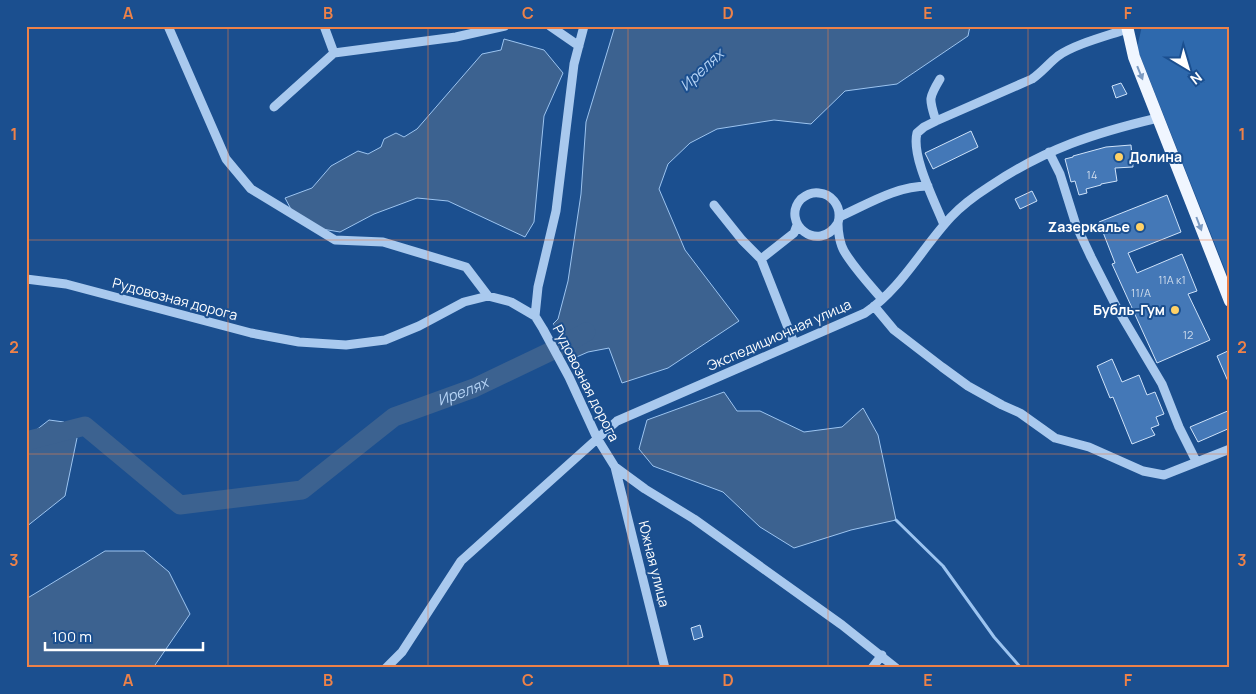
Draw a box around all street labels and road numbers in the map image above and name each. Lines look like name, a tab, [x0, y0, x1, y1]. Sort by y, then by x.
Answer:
street label: Рудовозная дорога	[110, 273, 240, 324]
street label: Экспедиционная улица	[704, 294, 854, 375]
street label: Рудовозная дорога	[549, 321, 624, 444]
street label: Южная улица	[635, 519, 674, 609]

